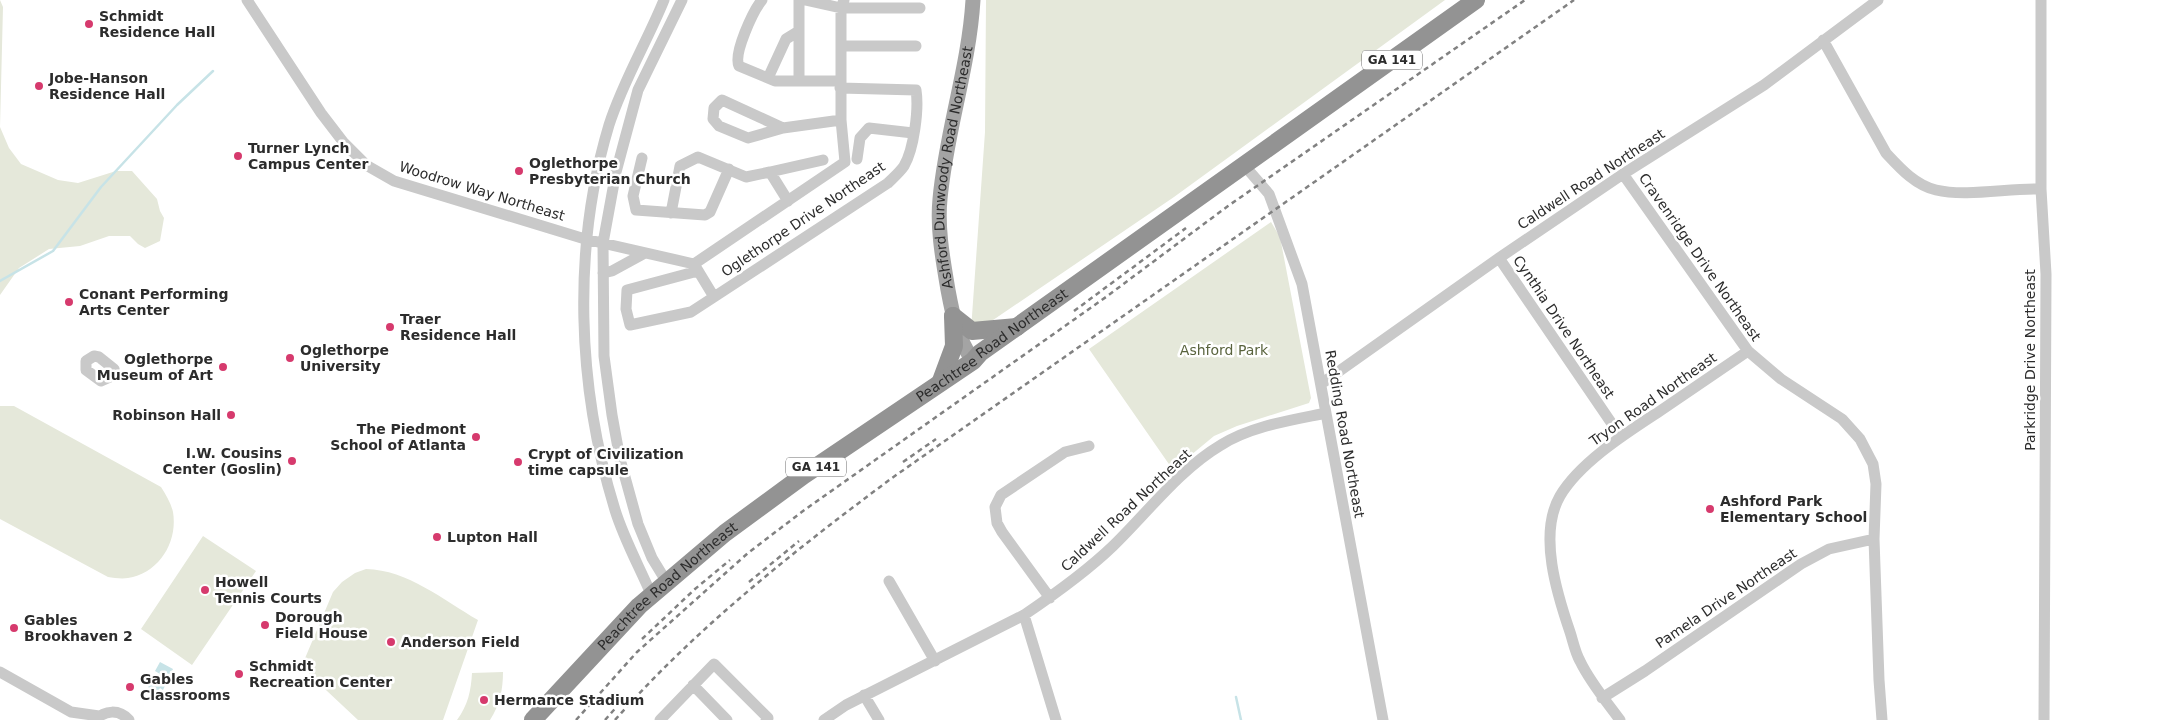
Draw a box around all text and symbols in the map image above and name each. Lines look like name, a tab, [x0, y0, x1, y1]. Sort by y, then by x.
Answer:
place label: Schmidt Residence Hall	[99, 8, 215, 40]
marker: Schmidt Residence Hall	[83, 18, 95, 30]
street label: Ashford Dunwoody Road Northeast	[931, 44, 976, 290]
road number: GA 141	[1362, 50, 1422, 70]
place label: Jobe-Hanson Residence Hall	[48, 70, 165, 102]
marker: Jobe-Hanson Residence Hall	[33, 80, 45, 92]
street label: Caldwell Road Northeast	[1514, 125, 1668, 233]
place label: Turner Lynch Campus Center	[248, 140, 368, 172]
marker: Turner Lynch Campus Center	[232, 150, 244, 162]
place label: Oglethorpe Presbyterian Church	[529, 155, 691, 187]
street label: Woodrow Way Northeast	[397, 158, 567, 224]
street label: Oglethorpe Drive Northeast	[718, 158, 888, 280]
marker: Oglethorpe Presbyterian Church	[513, 165, 525, 177]
street label: Cravenridge Drive Northeast	[1636, 170, 1765, 344]
street label: Cynthia Drive Northeast	[1510, 252, 1618, 402]
street label: Parkridge Drive Northeast	[2022, 269, 2038, 451]
street label: Peachtree Road Northeast	[913, 285, 1071, 405]
place label: Conant Performing Arts Center	[79, 286, 229, 318]
marker: Conant Performing Arts Center	[63, 296, 75, 308]
place label: Traer Residence Hall	[400, 311, 516, 343]
marker: Traer Residence Hall	[384, 321, 396, 333]
place label: Oglethorpe University	[300, 342, 389, 374]
park label: Ashford Park	[1180, 342, 1269, 358]
street label: Redding Road Northeast	[1322, 349, 1368, 520]
street label: Tryon Road Northeast	[1586, 349, 1720, 449]
place label: Oglethorpe Museum of Art	[97, 351, 213, 383]
marker: Oglethorpe University	[284, 352, 296, 364]
marker: Oglethorpe Museum of Art	[217, 361, 229, 373]
place label: Robinson Hall	[112, 407, 221, 423]
marker: Robinson Hall	[225, 409, 237, 421]
place label: The Piedmont School of Atlanta	[330, 421, 466, 453]
marker: The Piedmont School of Atlanta	[470, 431, 482, 443]
place label: I.W. Cousins Center (Goslin)	[162, 445, 282, 477]
street label: Caldwell Road Northeast	[1058, 445, 1195, 575]
place label: Crypt of Civilization time capsule	[528, 446, 684, 478]
marker: I.W. Cousins Center (Goslin)	[286, 455, 298, 467]
marker: Crypt of Civilization time capsule	[512, 456, 524, 468]
road number: GA 141	[786, 458, 846, 477]
place label: Ashford Park Elementary School	[1720, 493, 1867, 525]
marker: Ashford Park Elementary School	[1704, 503, 1716, 515]
street label: Peachtree Road Northeast	[594, 518, 741, 653]
place label: Lupton Hall	[447, 529, 538, 545]
marker: Lupton Hall	[431, 531, 443, 543]
street label: Pamela Drive Northeast	[1653, 545, 1800, 651]
place label: Howell Tennis Courts	[215, 574, 322, 606]
marker: Howell Tennis Courts	[199, 584, 211, 596]
place label: Dorough Field House	[275, 609, 368, 641]
place label: Gables Brookhaven 2	[24, 612, 133, 644]
marker: Dorough Field House	[259, 619, 271, 631]
marker: Gables Brookhaven 2	[8, 622, 20, 634]
place label: Anderson Field	[401, 634, 520, 650]
marker: Anderson Field	[385, 636, 397, 648]
place label: Schmidt Recreation Center	[249, 658, 392, 690]
marker: Schmidt Recreation Center	[233, 668, 245, 680]
place label: Gables Classrooms	[140, 671, 230, 703]
marker: Gables Classrooms	[124, 681, 136, 693]
place label: Hermance Stadium	[494, 692, 644, 708]
marker: Hermance Stadium	[478, 694, 490, 706]

